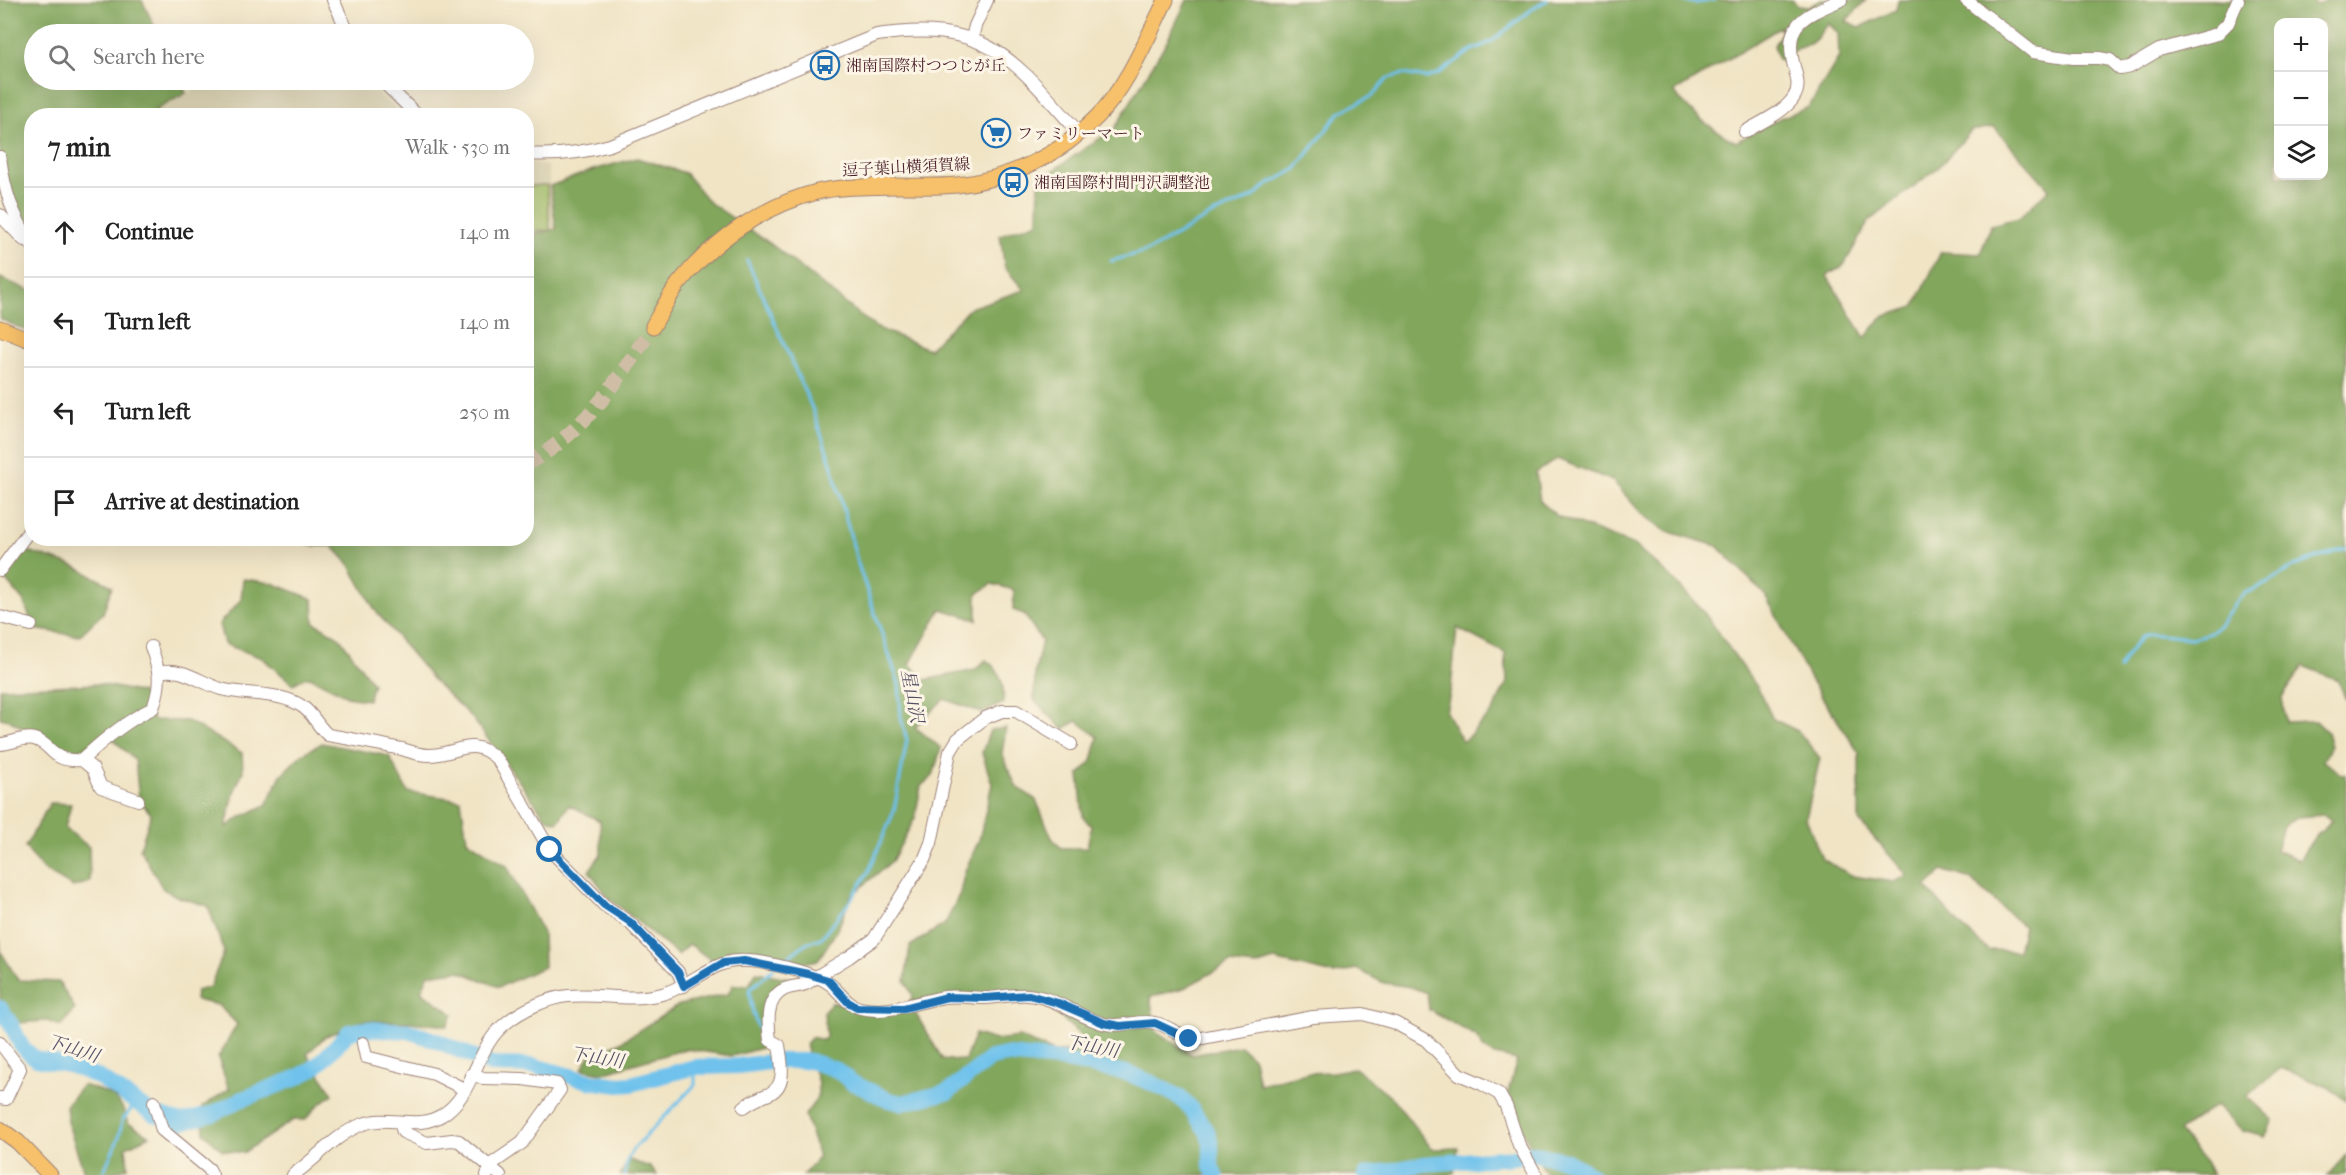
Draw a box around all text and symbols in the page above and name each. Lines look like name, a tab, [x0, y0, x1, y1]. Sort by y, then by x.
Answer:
map controls	[2274, 18, 2328, 180]
button: +	[2274, 18, 2328, 72]
search box	[24, 24, 534, 90]
icon: search	[45, 41, 78, 74]
text: Search here	[93, 44, 205, 70]
bus stop icon: 湘南国際村つつじが丘	[809, 49, 841, 81]
place label: 湘南国際村つつじが丘	[846, 56, 1006, 75]
button: −	[2274, 72, 2328, 126]
supermarket icon: ファミリーマート	[980, 117, 1012, 149]
place label: ファミリーマート	[1017, 124, 1145, 143]
button: layers	[2274, 126, 2328, 180]
text: 7 min	[48, 132, 111, 163]
text: Walk · 530 m	[405, 136, 510, 159]
street label: 逗子葉山横須賀線	[842, 154, 970, 180]
bus stop icon: 湘南国際村間門沢調整池	[997, 166, 1029, 198]
place label: 湘南国際村間門沢調整池	[1034, 173, 1210, 192]
icon: ahead	[48, 216, 81, 249]
text: Continue	[105, 219, 194, 245]
text: 140 m	[459, 221, 510, 244]
icon: left	[48, 306, 81, 339]
text: Turn left	[105, 309, 191, 335]
text: 140 m	[459, 311, 510, 334]
icon: left	[48, 396, 81, 429]
text: Turn left	[105, 399, 191, 425]
text: 250 m	[459, 401, 510, 424]
icon: arrive	[48, 486, 81, 519]
text: Arrive at destination	[105, 489, 299, 515]
water label: 星山沢	[897, 667, 928, 726]
route start	[536, 836, 562, 862]
route end	[1175, 1025, 1201, 1051]
water label: 下山川	[44, 1031, 104, 1068]
water label: 下山川	[1063, 1032, 1122, 1063]
water label: 下山川	[569, 1043, 627, 1073]

